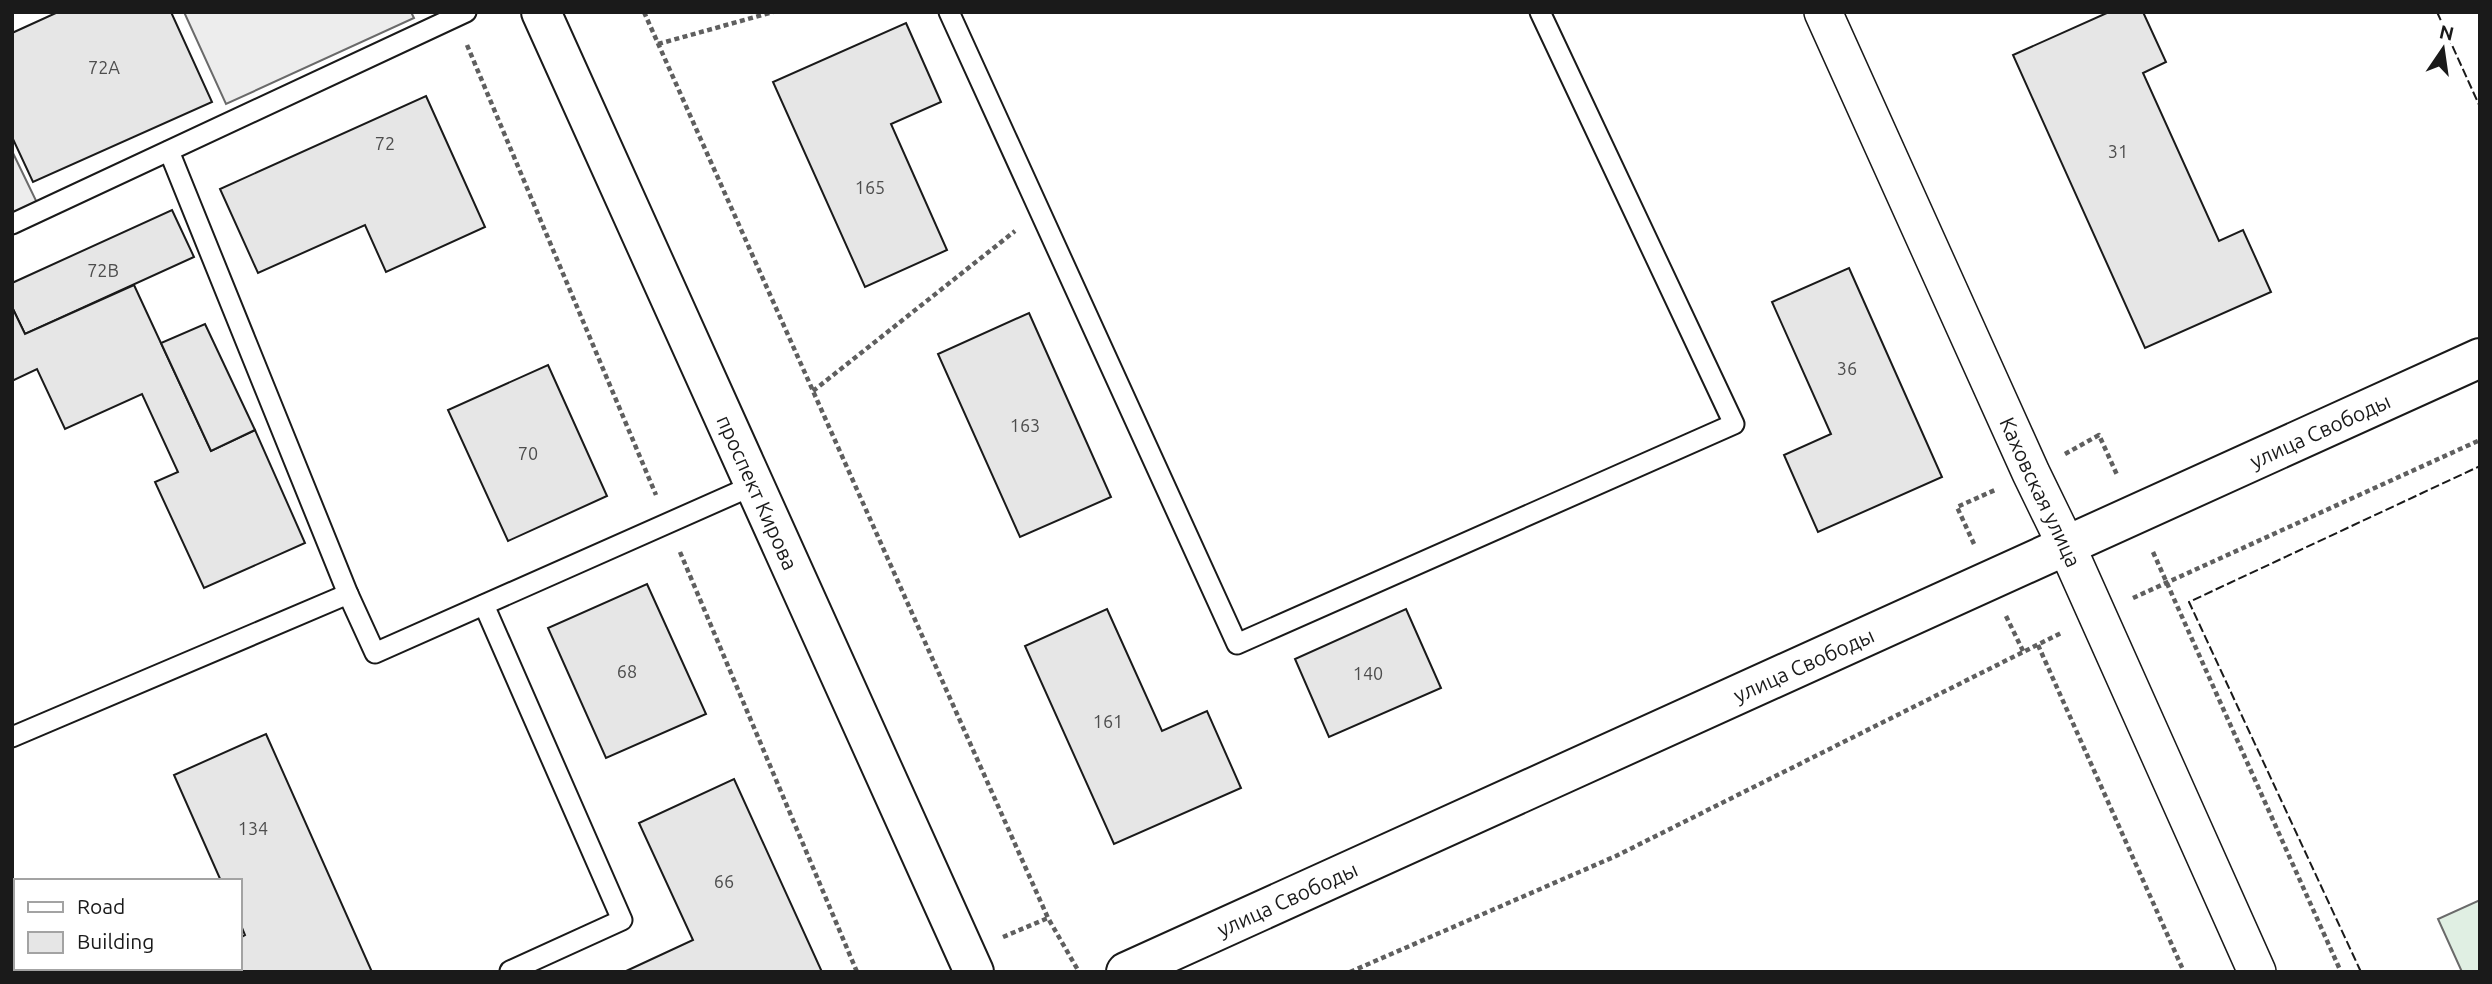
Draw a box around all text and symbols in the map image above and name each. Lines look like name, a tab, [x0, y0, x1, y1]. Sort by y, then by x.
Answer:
north arrow	[2408, 14, 2478, 84]
text: N	[2437, 20, 2456, 45]
house number: 72А	[88, 57, 120, 77]
house number: 72	[375, 133, 395, 153]
house number: 31	[2108, 141, 2128, 161]
house number: 165	[855, 177, 885, 197]
house number: 72В	[87, 260, 119, 280]
house number: 36	[1837, 358, 1857, 378]
street label: улица Свободы	[2246, 388, 2394, 473]
street label: проспект Кирова	[712, 411, 803, 574]
street label: Каховская улица	[1995, 413, 2086, 571]
house number: 163	[1010, 415, 1040, 435]
house number: 70	[518, 443, 538, 463]
street label: улица Свободы	[1730, 622, 1878, 707]
house number: 68	[617, 661, 637, 681]
house number: 140	[1353, 663, 1383, 683]
house number: 161	[1093, 711, 1123, 731]
house number: 134	[238, 818, 268, 838]
street label: улица Свободы	[1213, 857, 1361, 941]
house number: 66	[714, 871, 734, 891]
legend	[14, 879, 242, 970]
text: Road	[77, 894, 125, 918]
text: Building	[77, 929, 154, 953]

